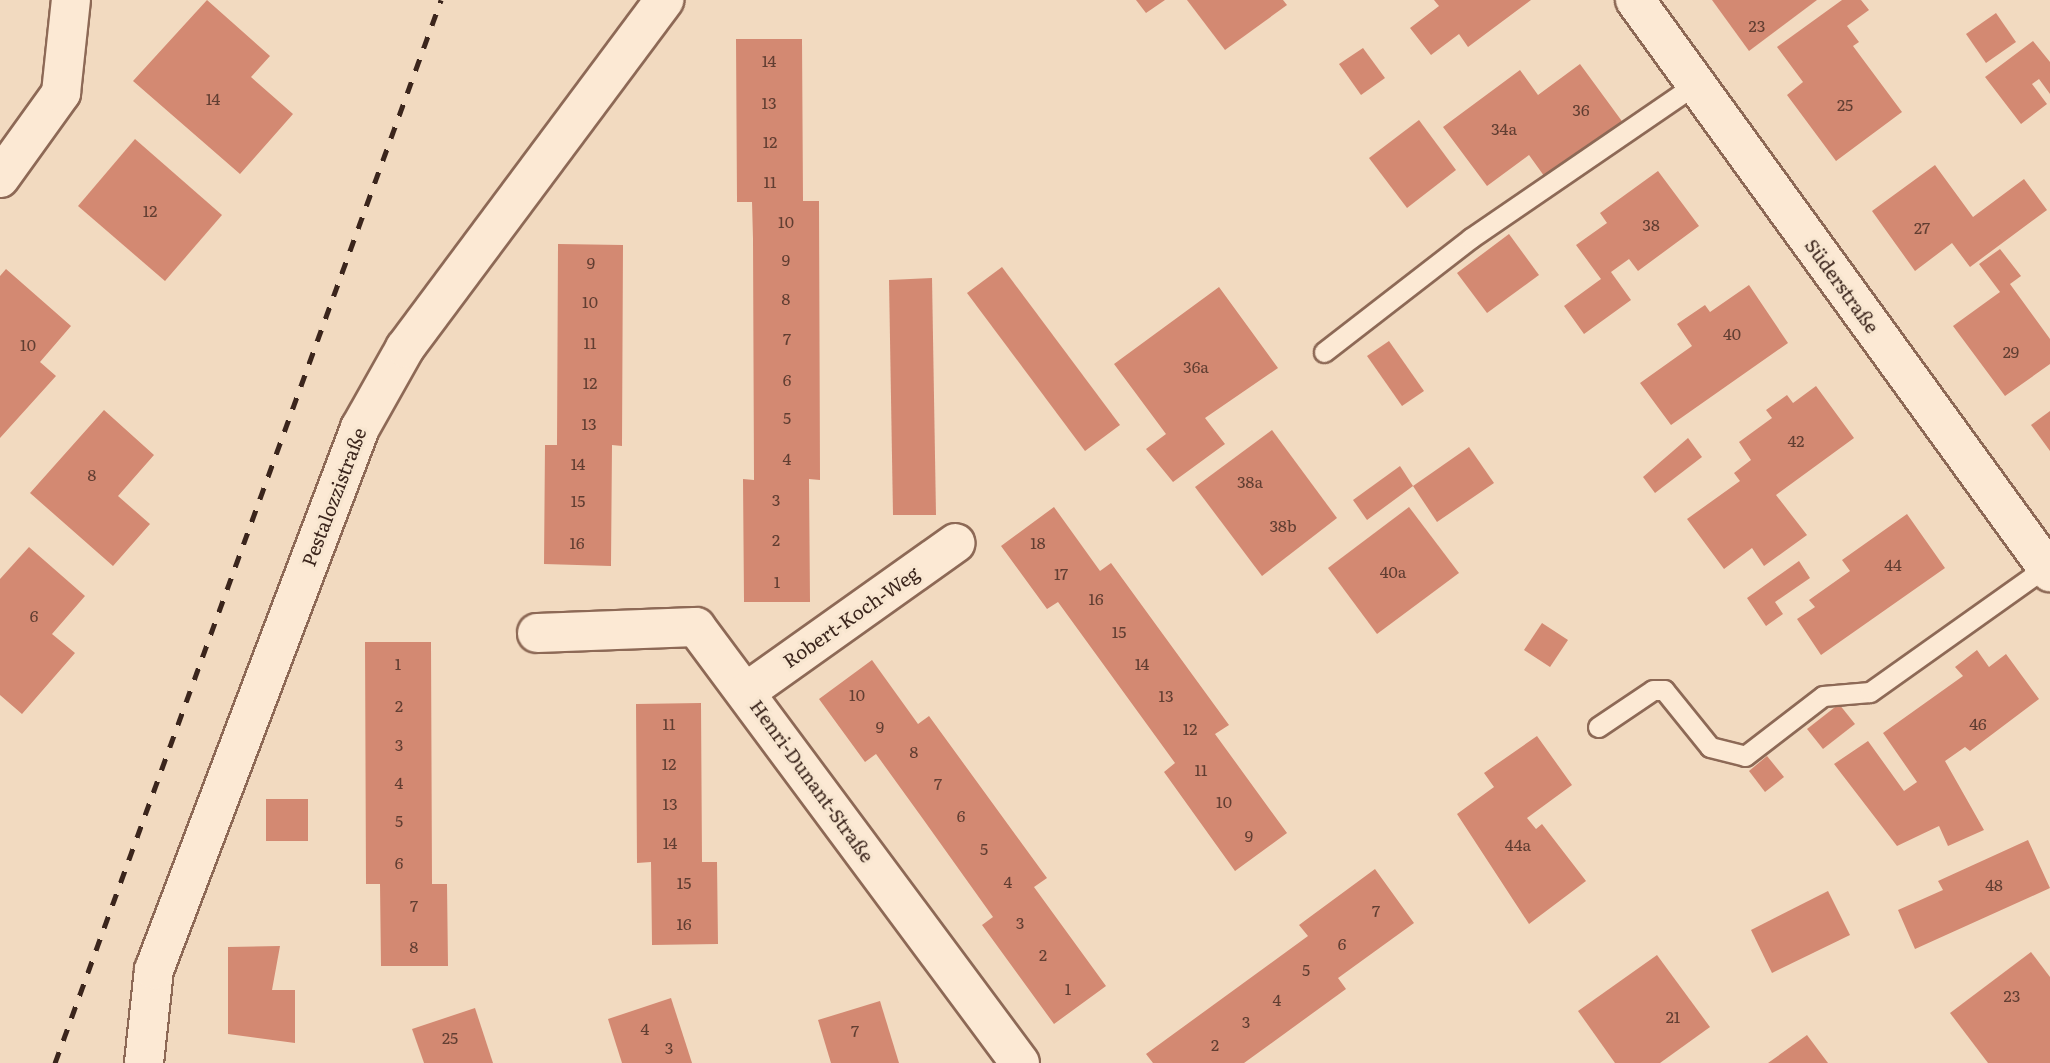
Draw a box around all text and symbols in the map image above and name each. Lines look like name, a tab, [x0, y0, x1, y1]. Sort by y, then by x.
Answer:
house number: 23	[1749, 15, 1765, 35]
house number: 14	[762, 50, 776, 70]
house number: 14	[206, 88, 220, 108]
house number: 13	[761, 92, 777, 112]
house number: 25	[1837, 94, 1853, 114]
house number: 36	[1572, 99, 1590, 119]
house number: 34a	[1491, 118, 1517, 138]
house number: 12	[763, 131, 777, 151]
house number: 11	[763, 171, 777, 191]
house number: 12	[143, 200, 157, 220]
house number: 10	[778, 211, 794, 231]
house number: 38	[1642, 214, 1660, 234]
house number: 27	[1914, 217, 1930, 237]
street label: Süderstraße	[1800, 234, 1884, 338]
house number: 9	[782, 249, 790, 269]
house number: 9	[587, 252, 595, 272]
house number: 8	[782, 288, 790, 308]
house number: 10	[582, 291, 598, 311]
house number: 40	[1723, 323, 1741, 343]
house number: 7	[783, 328, 791, 348]
house number: 11	[583, 332, 597, 352]
house number: 10	[20, 334, 36, 354]
house number: 29	[2003, 341, 2019, 361]
house number: 36a	[1183, 356, 1209, 376]
house number: 6	[783, 369, 791, 389]
house number: 12	[583, 372, 597, 392]
house number: 5	[783, 407, 791, 427]
house number: 13	[581, 413, 597, 433]
street label: Pestalozzistraße	[297, 424, 371, 570]
house number: 42	[1788, 430, 1804, 450]
house number: 4	[783, 448, 791, 468]
house number: 14	[571, 453, 585, 473]
house number: 8	[88, 464, 96, 484]
house number: 38a	[1237, 471, 1263, 491]
house number: 3	[772, 489, 780, 509]
house number: 15	[571, 490, 585, 510]
house number: 38b	[1269, 515, 1297, 535]
house number: 2	[772, 529, 780, 549]
house number: 16	[569, 532, 585, 552]
house number: 18	[1030, 532, 1046, 552]
house number: 44	[1884, 554, 1902, 574]
house number: 40a	[1380, 561, 1406, 581]
street label: Robert-Koch-Weg	[779, 562, 923, 672]
house number: 17	[1054, 563, 1068, 583]
house number: 1	[774, 571, 780, 591]
house number: 16	[1088, 588, 1104, 608]
house number: 6	[30, 605, 38, 625]
house number: 15	[1112, 621, 1126, 641]
house number: 1	[395, 653, 401, 673]
house number: 14	[1135, 653, 1149, 673]
house number: 10	[849, 684, 865, 704]
house number: 13	[1158, 685, 1174, 705]
house number: 2	[395, 695, 403, 715]
street label: Henri-Dunant-Straße	[745, 695, 879, 867]
house number: 11	[662, 713, 676, 733]
house number: 46	[1969, 713, 1987, 733]
house number: 9	[876, 716, 884, 736]
house number: 12	[1183, 718, 1197, 738]
house number: 3	[395, 734, 403, 754]
house number: 8	[910, 741, 918, 761]
house number: 12	[662, 753, 676, 773]
house number: 11	[1194, 759, 1208, 779]
house number: 4	[395, 772, 403, 792]
house number: 7	[934, 773, 942, 793]
house number: 10	[1216, 791, 1232, 811]
house number: 13	[662, 793, 678, 813]
house number: 6	[957, 805, 965, 825]
house number: 5	[395, 810, 403, 830]
house number: 9	[1245, 825, 1253, 845]
house number: 14	[663, 832, 677, 852]
house number: 44a	[1505, 834, 1531, 854]
house number: 5	[980, 838, 988, 858]
house number: 6	[395, 852, 403, 872]
house number: 4	[1004, 871, 1012, 891]
house number: 15	[677, 872, 691, 892]
house number: 48	[1985, 874, 2003, 894]
house number: 7	[410, 895, 418, 915]
house number: 7	[1372, 900, 1380, 920]
house number: 3	[1016, 912, 1024, 932]
house number: 16	[676, 913, 692, 933]
house number: 6	[1338, 933, 1346, 953]
house number: 8	[410, 936, 418, 956]
house number: 2	[1039, 944, 1047, 964]
house number: 5	[1302, 959, 1310, 979]
house number: 1	[1065, 978, 1071, 998]
house number: 23	[2004, 985, 2020, 1005]
house number: 4	[1273, 989, 1281, 1009]
house number: 21	[1666, 1006, 1680, 1026]
house number: 3	[1242, 1011, 1250, 1031]
house number: 4	[641, 1018, 649, 1038]
house number: 7	[851, 1020, 859, 1040]
house number: 25	[442, 1027, 458, 1047]
house number: 2	[1211, 1034, 1219, 1054]
house number: 3	[665, 1037, 673, 1057]

